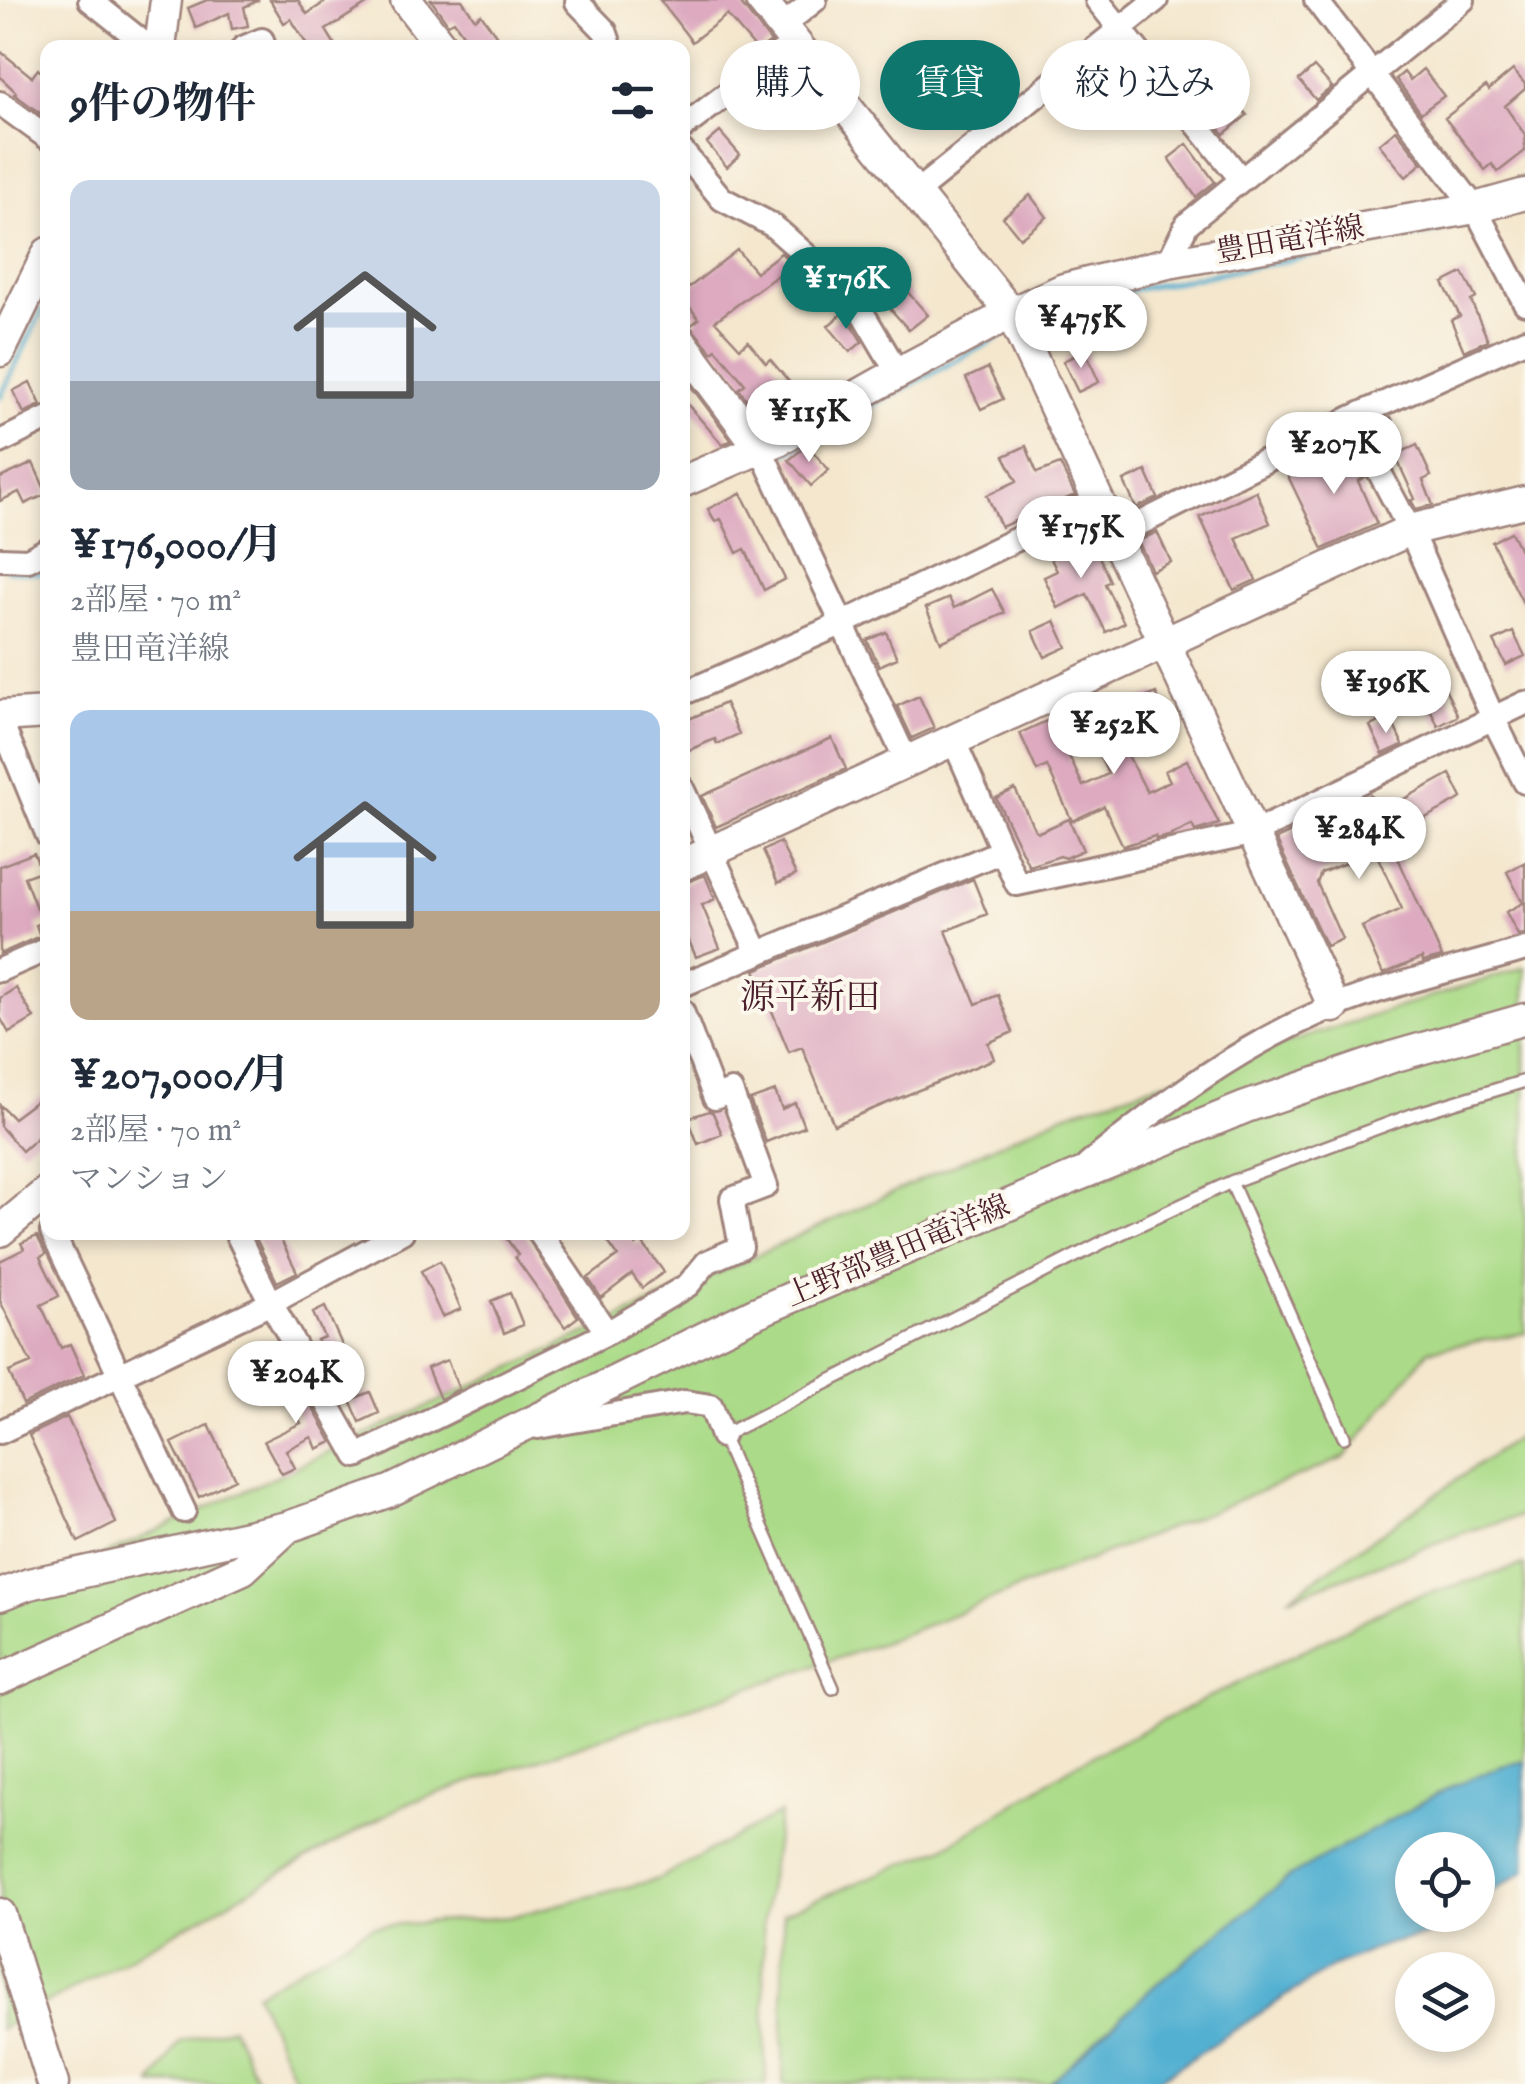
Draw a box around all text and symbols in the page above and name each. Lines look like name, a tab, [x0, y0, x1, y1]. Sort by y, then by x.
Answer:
chip: 購入	[720, 40, 860, 130]
chip: 賃貸	[880, 40, 1020, 130]
chip: 絞り込み	[1040, 40, 1250, 130]
icon: filters	[605, 73, 660, 128]
text: 9件の物件	[70, 79, 256, 132]
street label: 豊田竜洋線	[1213, 209, 1367, 273]
icon: home	[275, 245, 455, 425]
pin: ¥176K	[776, 247, 916, 332]
text: ¥176K	[803, 259, 889, 300]
pin: ¥475K	[1011, 286, 1151, 371]
text: ¥475K	[1037, 298, 1125, 339]
pin: ¥115K	[739, 380, 879, 465]
text: ¥115K	[768, 392, 850, 433]
pin: ¥207K	[1264, 412, 1404, 497]
text: ¥207K	[1288, 424, 1380, 465]
pin: ¥175K	[1011, 496, 1151, 581]
text: ¥175K	[1039, 508, 1123, 549]
text: ¥176,000/月	[70, 520, 283, 573]
text: 2部屋 · 70 m²	[70, 581, 241, 622]
text: 豊田竜洋線	[70, 630, 230, 671]
pin: ¥196K	[1316, 651, 1456, 736]
text: ¥196K	[1343, 663, 1429, 704]
pin: ¥252K	[1044, 692, 1184, 777]
text: ¥252K	[1070, 704, 1158, 745]
icon: home	[275, 775, 455, 955]
pin: ¥284K	[1289, 797, 1429, 882]
text: ¥284K	[1314, 809, 1404, 850]
district label: 源平新田	[740, 976, 880, 1021]
text: ¥207,000/月	[70, 1050, 290, 1103]
text: 2部屋 · 70 m²	[70, 1111, 241, 1152]
text: マンション	[70, 1160, 229, 1201]
street label: 上野部豊田竜洋線	[780, 1188, 1016, 1316]
pin: ¥204K	[226, 1341, 366, 1426]
text: ¥204K	[250, 1353, 342, 1394]
map controls	[1395, 1832, 1495, 2052]
button: locate	[1395, 1832, 1495, 1932]
button: layers	[1395, 1952, 1495, 2052]

